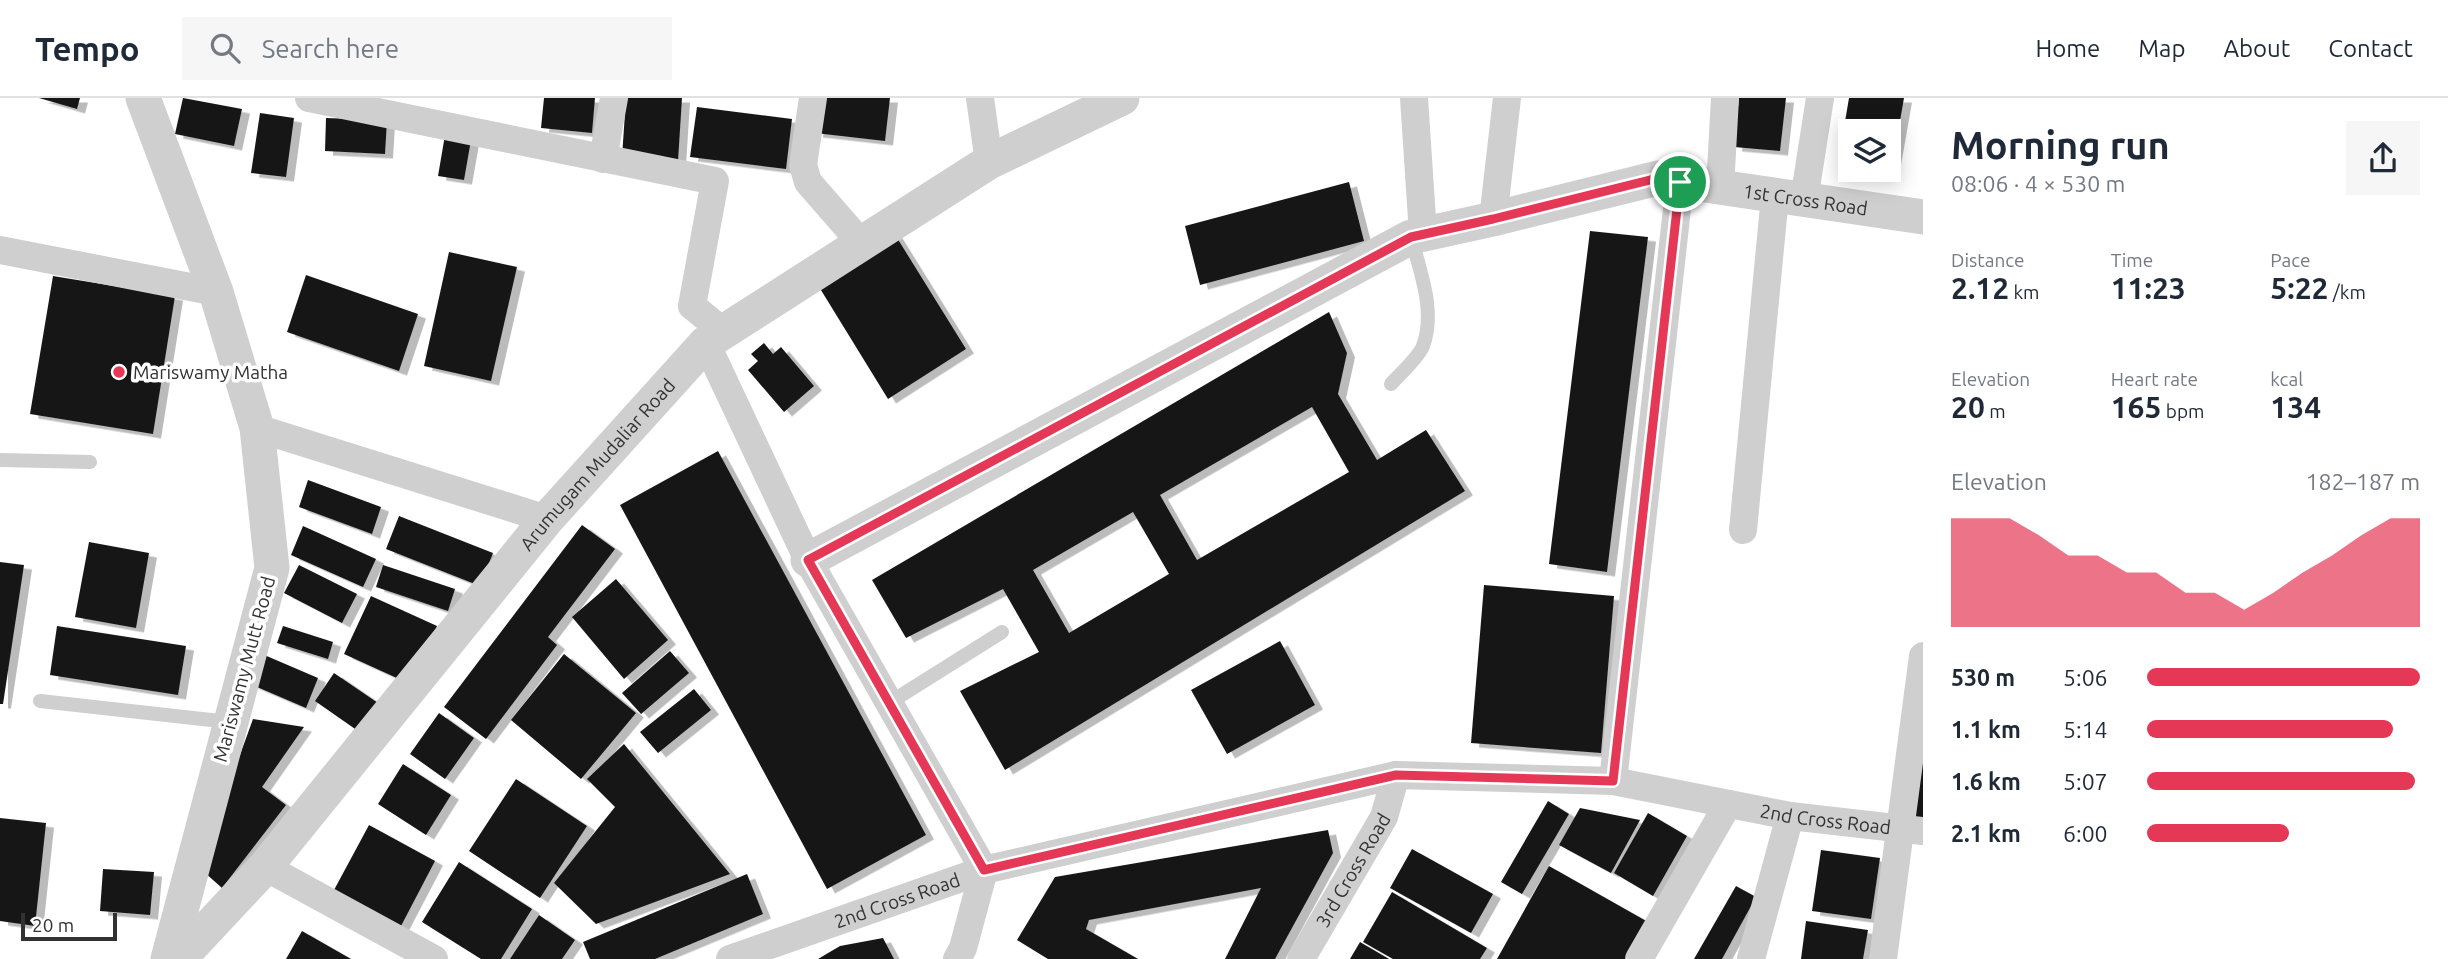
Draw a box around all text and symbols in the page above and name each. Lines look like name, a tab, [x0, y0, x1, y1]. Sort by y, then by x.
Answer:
search box	[182, 17, 672, 80]
icon: search	[206, 29, 244, 67]
text: Tempo	[35, 30, 140, 67]
text: Search here	[262, 34, 399, 63]
text: Home	[2035, 35, 2100, 62]
text: Map	[2138, 35, 2185, 62]
text: About	[2223, 35, 2290, 62]
text: Contact	[2328, 35, 2413, 62]
map controls	[1838, 119, 1901, 182]
button: layers	[1838, 119, 1901, 182]
button: share	[2346, 121, 2420, 195]
text: Morning run	[1951, 124, 2170, 166]
pin	[1650, 152, 1710, 212]
icon: arrive	[1661, 163, 1699, 201]
text: 08:06 · 4 × 530 m	[1951, 171, 2125, 196]
street label: 1st Cross Road	[1742, 180, 1869, 220]
text: Distance	[1951, 249, 2025, 271]
text: Time	[2111, 249, 2153, 271]
text: Pace	[2270, 249, 2311, 271]
text: 2.12	[1951, 271, 2009, 305]
text: 11:23	[2111, 271, 2186, 305]
text: 5:22	[2270, 271, 2328, 305]
text: km	[2009, 281, 2039, 303]
text: /km	[2328, 281, 2366, 303]
place label: Mariswamy Matha	[133, 361, 288, 383]
marker: Mariswamy Matha	[111, 364, 127, 380]
text: Elevation	[1951, 368, 2030, 390]
text: Heart rate	[2111, 368, 2198, 390]
text: kcal	[2270, 368, 2303, 390]
street label: Arumugam Mudaliar Road	[515, 374, 679, 555]
text: 20	[1951, 390, 1985, 424]
text: 165	[2111, 390, 2161, 424]
text: 134	[2270, 390, 2321, 424]
text: m	[1985, 400, 2006, 422]
text: bpm	[2161, 400, 2204, 422]
text: Elevation	[1951, 469, 2047, 494]
text: 182–187 m	[2306, 469, 2420, 494]
street label: Mariswamy Mutt Road	[209, 574, 279, 764]
text: 530 m	[1951, 665, 2015, 690]
text: 5:06	[2063, 665, 2108, 690]
text: 1.1 km	[1951, 717, 2021, 742]
text: 5:14	[2063, 717, 2108, 742]
text: 1.6 km	[1951, 769, 2021, 794]
text: 5:07	[2063, 769, 2108, 794]
street label: 2nd Cross Road	[1758, 799, 1892, 838]
street label: 3rd Cross Road	[1311, 809, 1395, 931]
text: 2.1 km	[1951, 821, 2021, 846]
text: 6:00	[2063, 821, 2108, 846]
street label: 2nd Cross Road	[831, 868, 963, 933]
scale bar	[21, 910, 117, 942]
text: 20 m	[32, 914, 74, 936]

